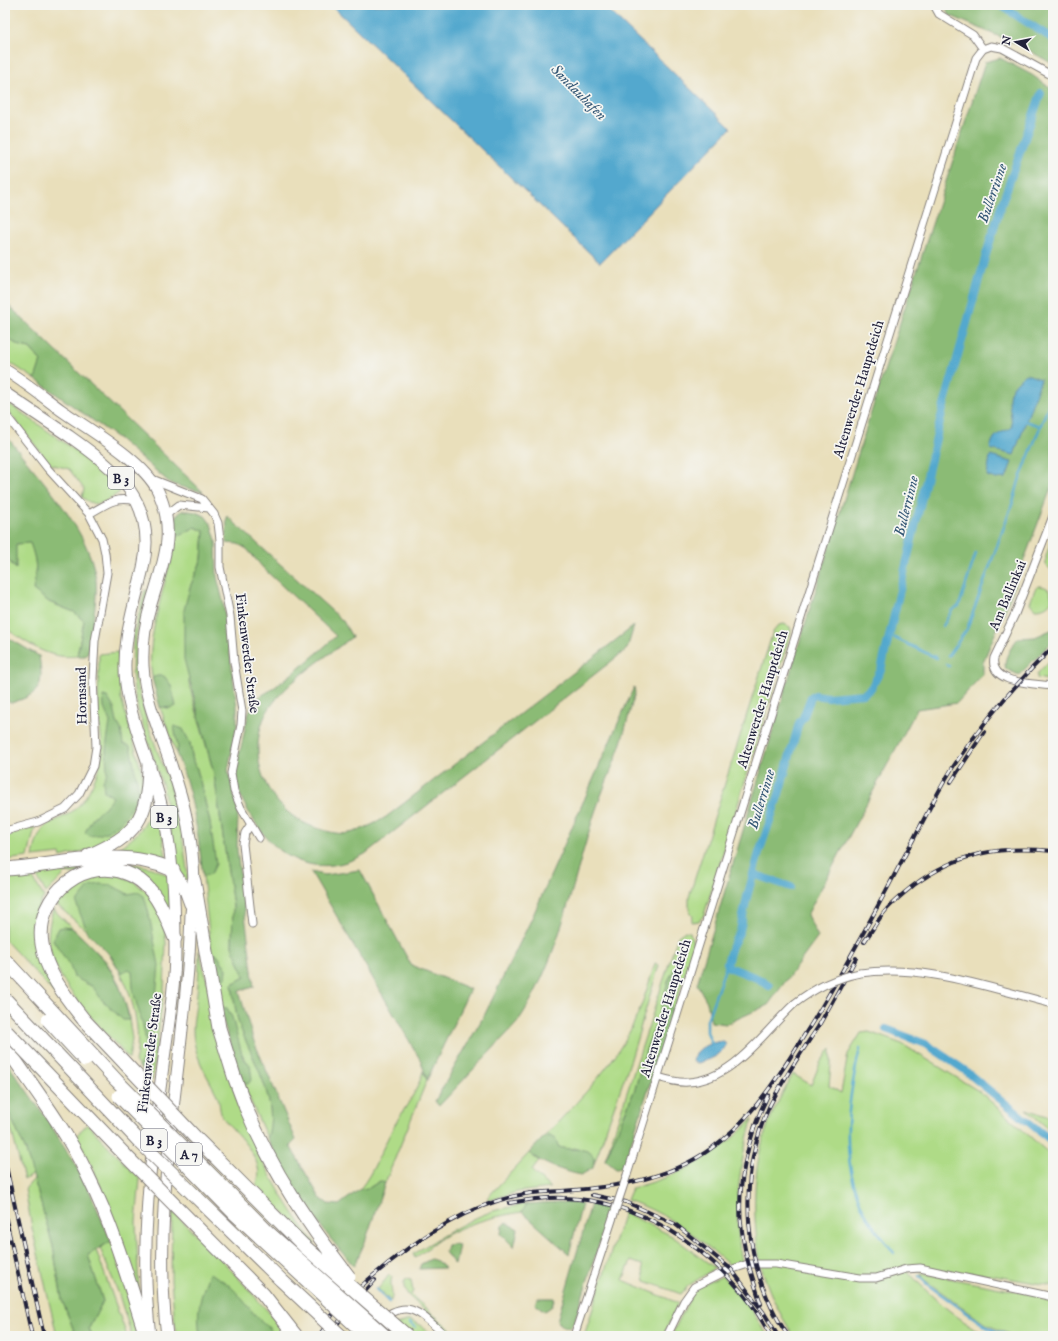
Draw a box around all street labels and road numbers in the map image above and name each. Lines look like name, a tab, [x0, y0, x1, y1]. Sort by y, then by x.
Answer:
street label: Altenwerder Hauptdeich	[829, 318, 889, 461]
road number: B 3	[108, 467, 134, 489]
street label: Am Ballinkai	[985, 557, 1031, 634]
street label: Finkenwerder Straße	[231, 592, 263, 715]
street label: Altenwerder Hauptdeich	[733, 628, 793, 771]
street label: Hornsand	[72, 666, 92, 725]
road number: B 3	[151, 806, 177, 828]
street label: Altenwerder Hauptdeich	[636, 937, 696, 1080]
street label: Finkenwerder Straße	[134, 991, 166, 1114]
road number: B 3	[141, 1129, 167, 1151]
road number: A 7	[176, 1143, 202, 1165]

